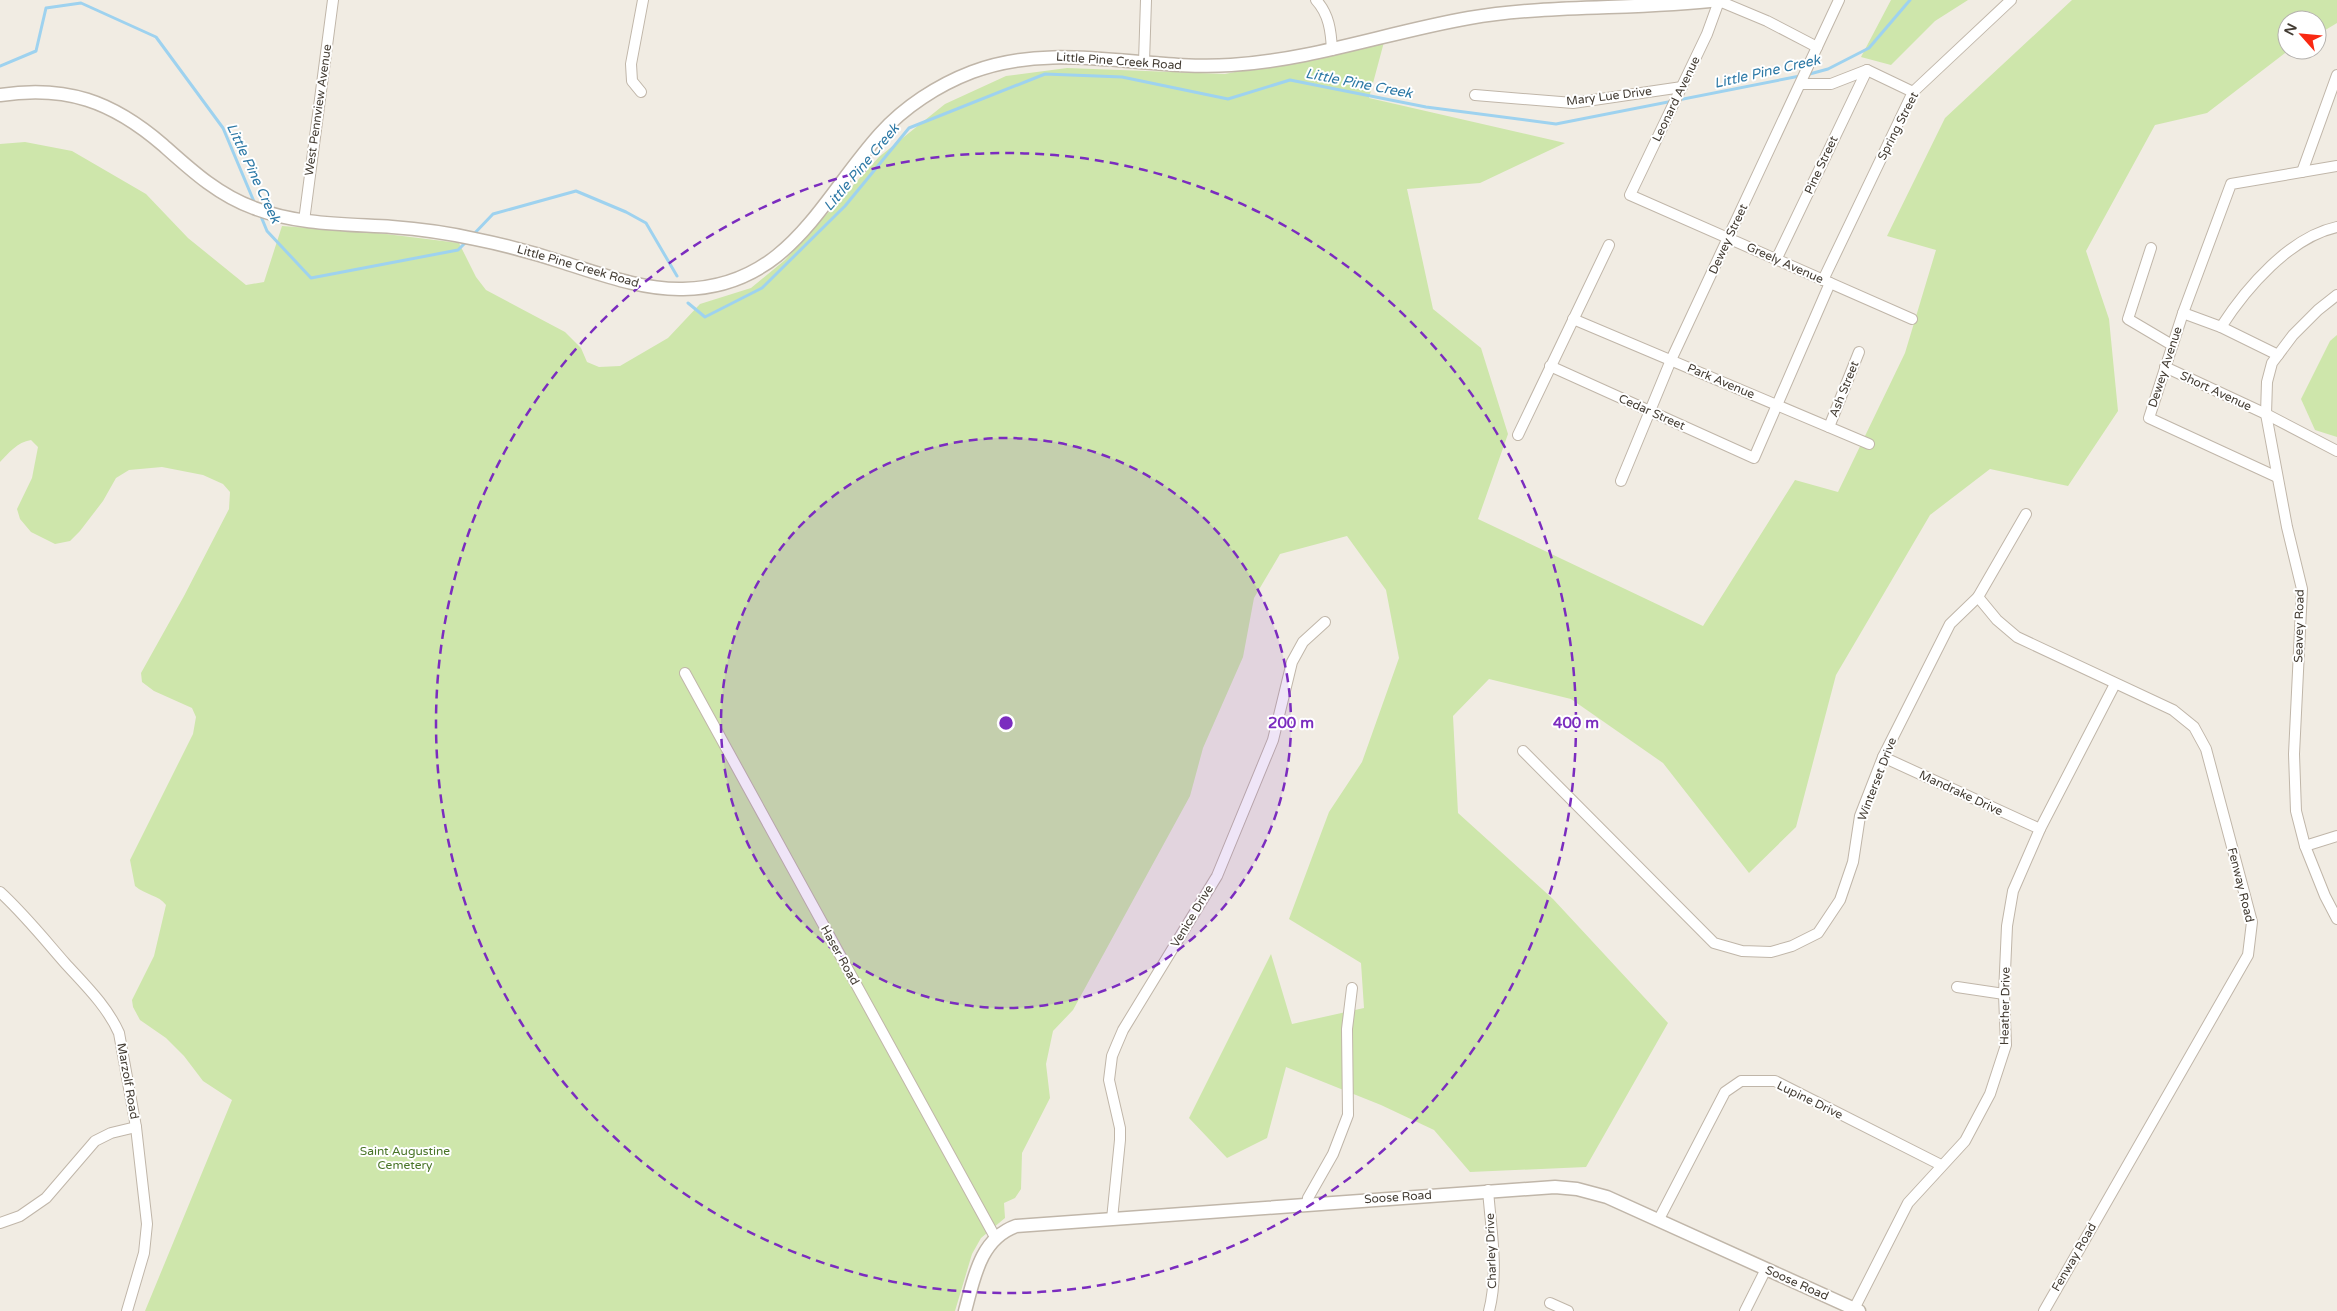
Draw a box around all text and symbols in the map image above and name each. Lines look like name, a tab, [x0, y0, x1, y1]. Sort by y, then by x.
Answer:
north arrow	[2277, 10, 2327, 60]
text: N	[2281, 20, 2301, 38]
street label: West Pennview Avenue	[302, 43, 334, 177]
street label: Little Pine Creek Road	[1056, 50, 1182, 72]
water label: Little Pine Creek	[1712, 51, 1823, 92]
street label: Leonard Avenue	[1649, 54, 1703, 144]
water label: Little Pine Creek	[1304, 65, 1415, 102]
street label: Mary Lue Drive	[1565, 84, 1653, 108]
street label: Spring Street	[1875, 89, 1921, 162]
water label: Little Pine Creek	[820, 119, 904, 214]
water label: Little Pine Creek	[223, 120, 285, 227]
street label: Pine Street	[1801, 133, 1841, 196]
street label: Dewey Street	[1706, 201, 1750, 276]
street label: Greely Avenue	[1744, 240, 1826, 286]
street label: Little Pine Creek Road	[515, 242, 641, 290]
street label: Dewey Avenue	[2145, 325, 2185, 409]
street label: Ash Street	[1826, 358, 1862, 419]
street label: Park Avenue	[1685, 361, 1757, 402]
street label: Short Avenue	[2178, 368, 2254, 414]
street label: Cedar Street	[1617, 391, 1688, 433]
street label: Seavey Road	[2291, 589, 2307, 663]
centre of rings	[997, 714, 1015, 732]
text: 200 m	[1268, 714, 1314, 732]
text: 400 m	[1553, 714, 1599, 732]
street label: Winterset Drive	[1855, 735, 1899, 823]
street label: Mandrake Drive	[1917, 768, 2005, 819]
street label: Fenway Road	[2225, 846, 2257, 924]
street label: Venice Drive	[1168, 882, 1216, 950]
street label: Haser Road	[818, 923, 862, 987]
street label: Heather Drive	[1997, 967, 2013, 1045]
street label: Marzolf Road	[114, 1042, 142, 1120]
street label: Lupine Drive	[1775, 1078, 1845, 1122]
park label: Saint Augustine Cemetery	[360, 1144, 450, 1172]
street label: Soose Road	[1364, 1188, 1432, 1206]
street label: Charley Drive	[1483, 1213, 1499, 1289]
street label: Fenway Road	[2049, 1220, 2099, 1294]
street label: Soose Road	[1763, 1263, 1831, 1303]

